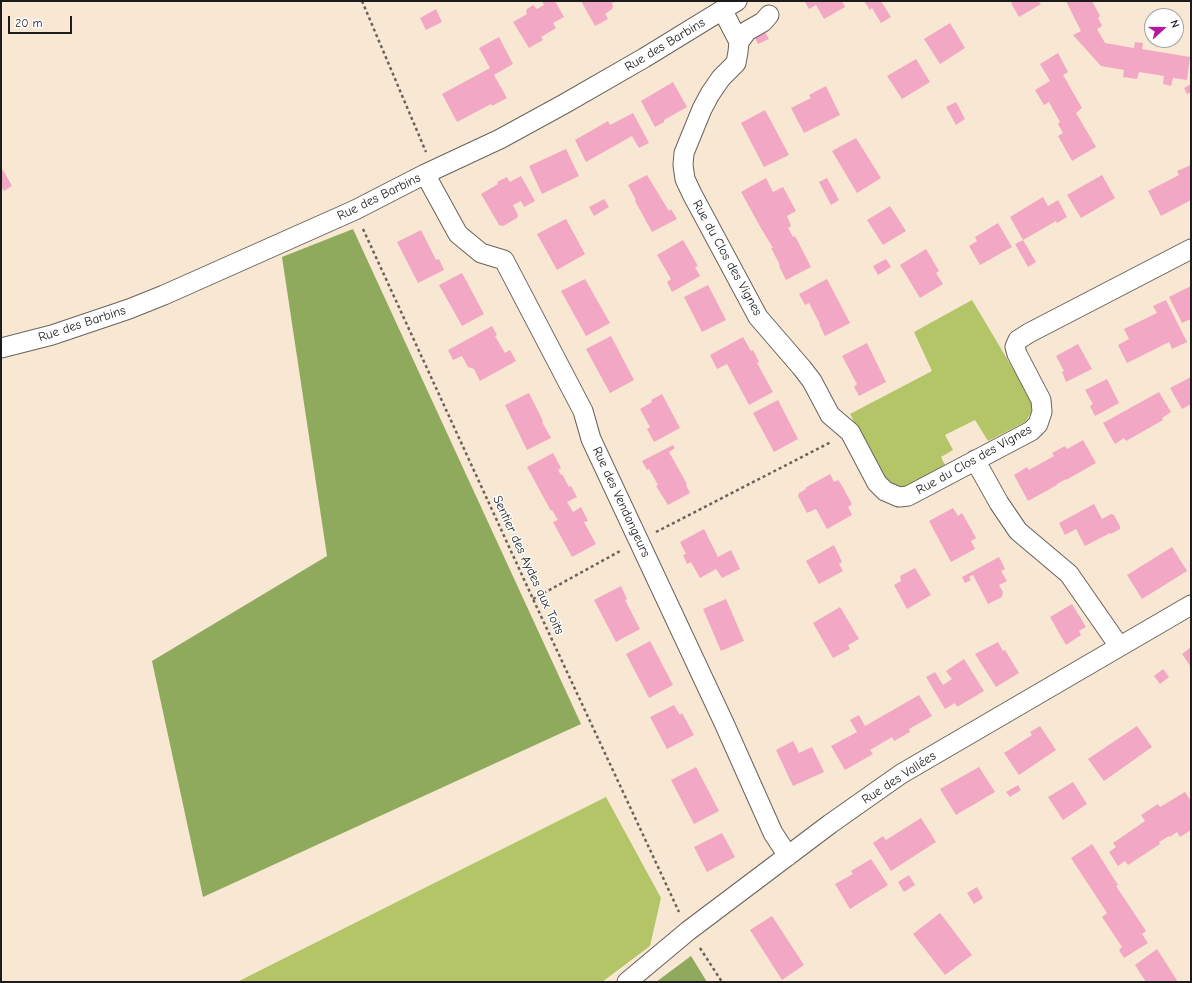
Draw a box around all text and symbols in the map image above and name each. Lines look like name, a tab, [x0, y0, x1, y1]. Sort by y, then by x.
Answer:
scale bar	[10, 8, 74, 34]
north arrow	[1144, 8, 1184, 48]
street label: Rue des Barbins	[622, 15, 708, 75]
text: 20 m	[15, 16, 43, 30]
text: N	[1167, 18, 1182, 30]
street label: Rue des Barbins	[335, 170, 423, 224]
street label: Rue du Clos des Vignes	[689, 198, 765, 318]
street label: Rue des Barbins	[36, 303, 128, 345]
street label: Rue du Clos des Vignes	[914, 422, 1034, 498]
street label: Rue des Vendangeurs	[589, 444, 653, 560]
street label: Sentier des Aydes aux Toits	[489, 493, 567, 637]
street label: Rue des Vallées	[859, 748, 939, 808]

